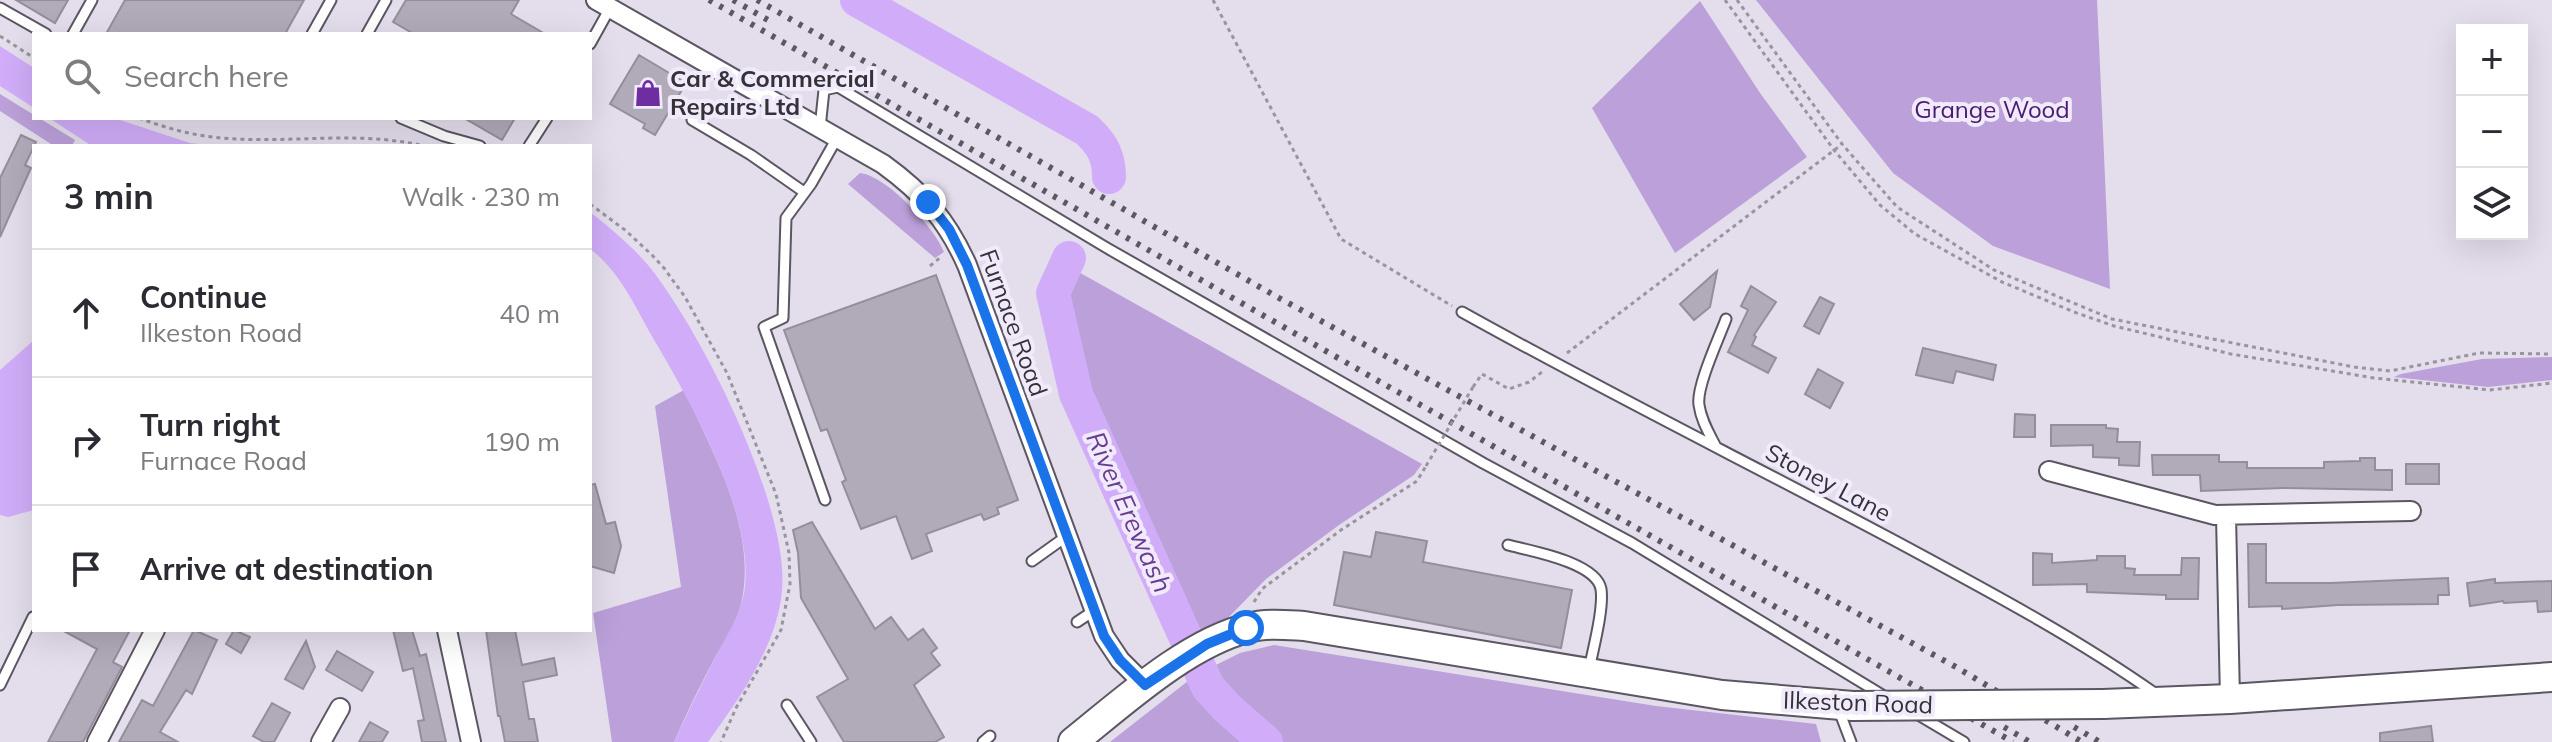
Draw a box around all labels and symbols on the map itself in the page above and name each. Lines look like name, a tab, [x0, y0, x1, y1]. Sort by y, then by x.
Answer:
place label: Car & Commercial Repairs Ltd	[670, 63, 875, 121]
shop icon: Car & Commercial Repairs Ltd	[633, 78, 663, 108]
park label: Grange Wood	[1914, 94, 2070, 124]
route end	[910, 184, 946, 220]
street label: Furnace Road	[974, 245, 1054, 400]
water label: River Erewash	[1079, 426, 1180, 597]
street label: Stoney Lane	[1761, 437, 1896, 528]
route start	[1228, 610, 1264, 646]
street label: Ilkeston Road	[1783, 684, 1934, 720]

